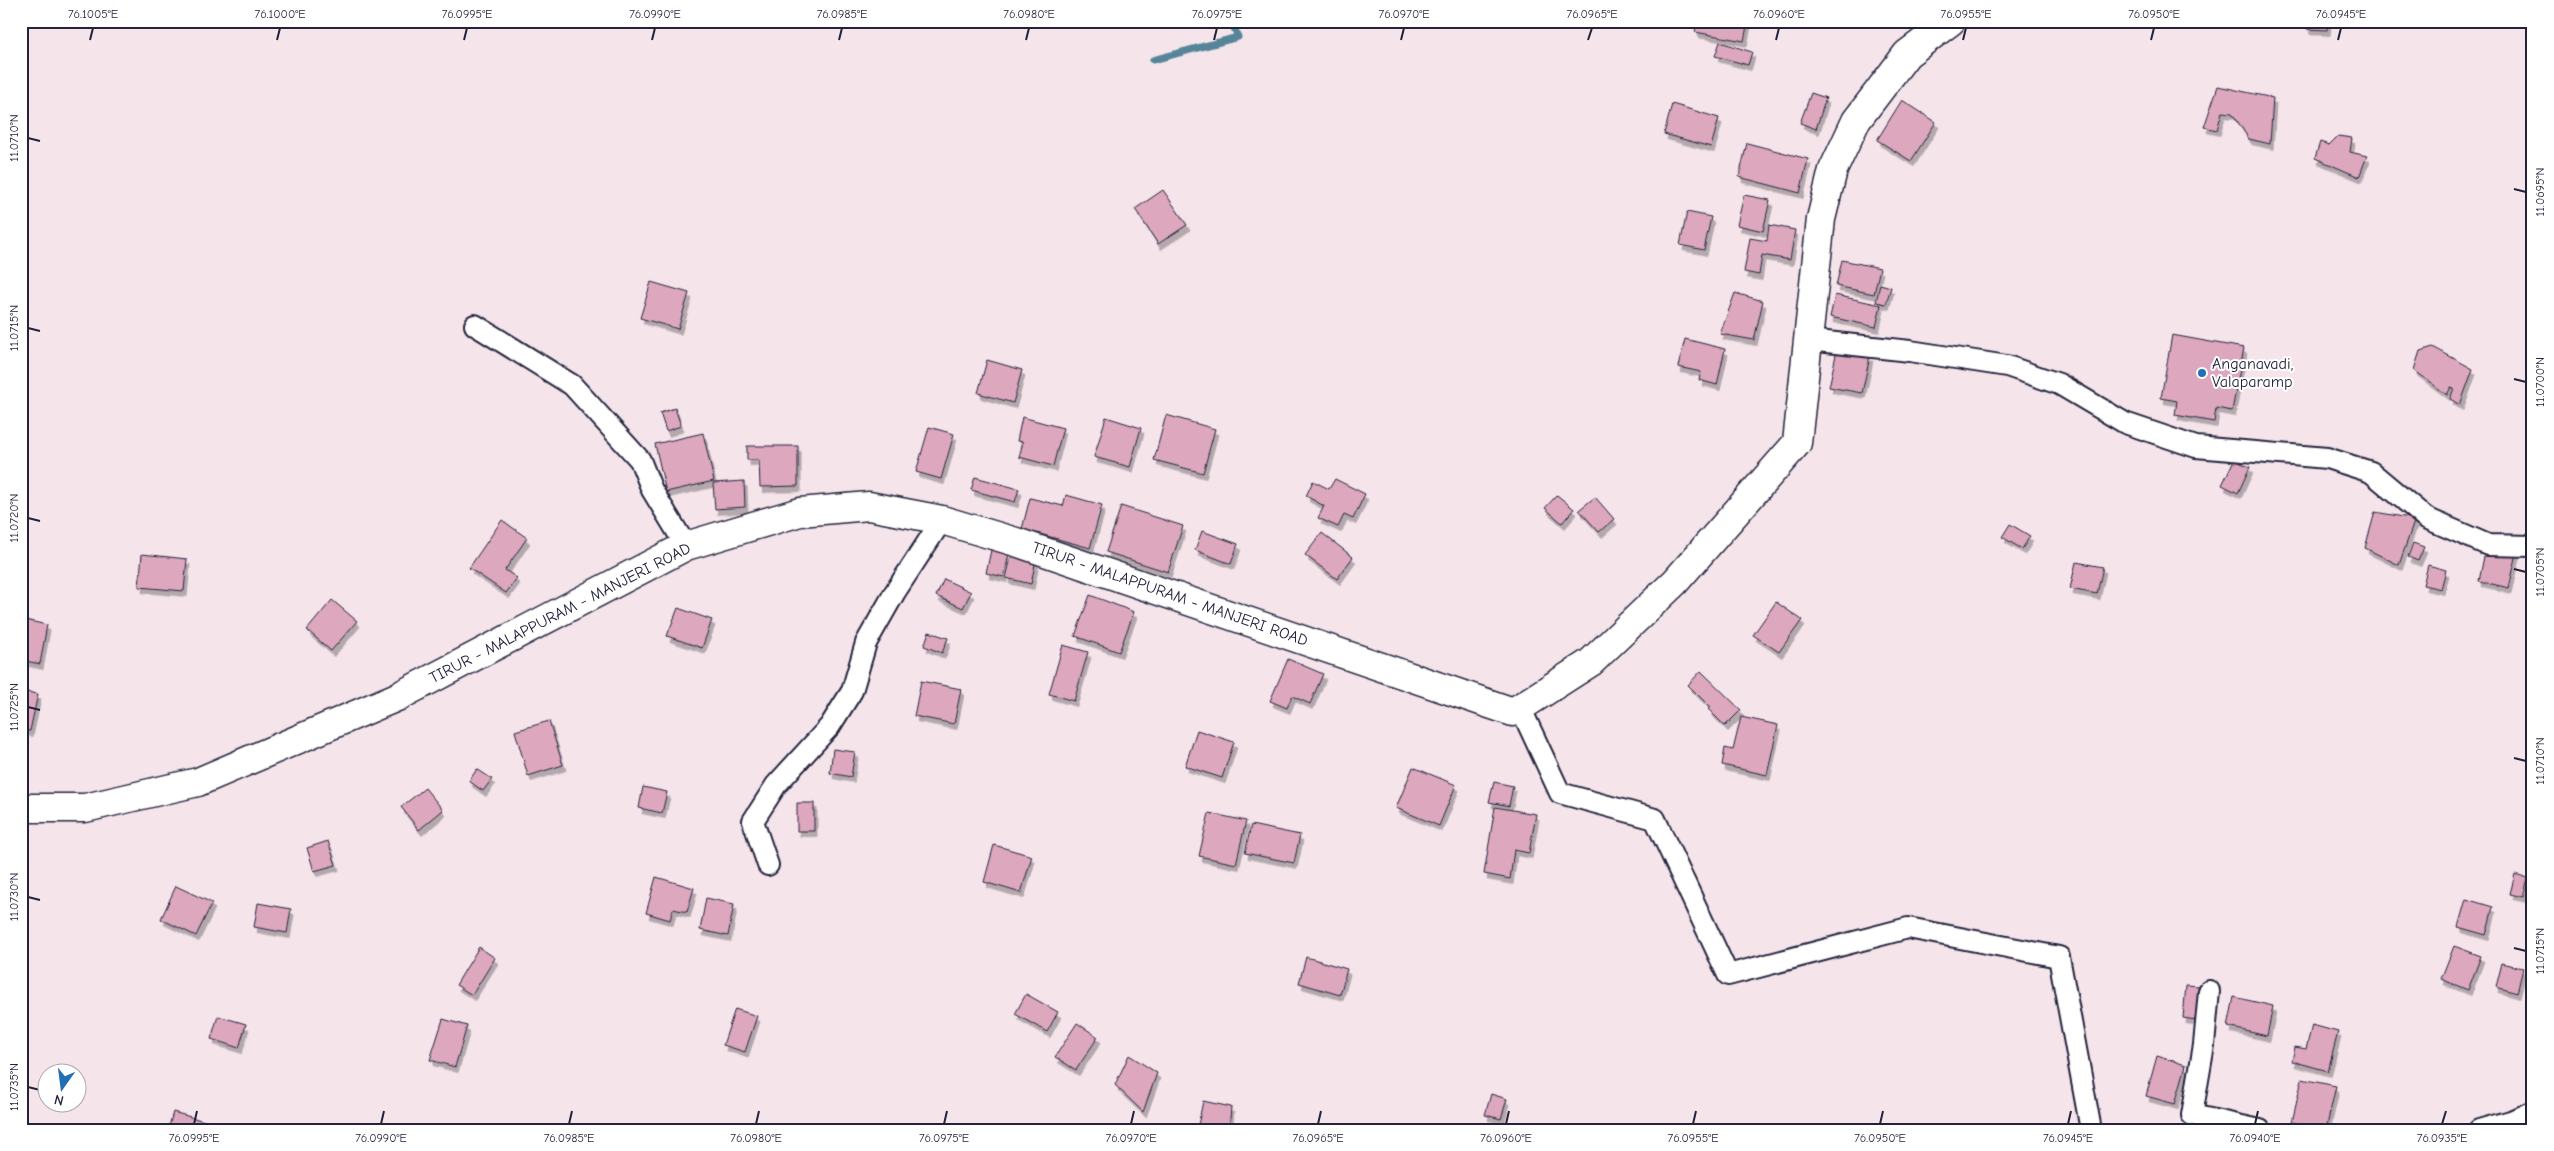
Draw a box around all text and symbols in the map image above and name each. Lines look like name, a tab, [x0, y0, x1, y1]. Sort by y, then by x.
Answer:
text: 76.1005°E	[68, 7, 118, 21]
text: 76.1000°E	[255, 7, 305, 21]
text: 76.0995°E	[442, 7, 492, 21]
text: 76.0990°E	[629, 7, 681, 21]
text: 76.0985°E	[817, 7, 867, 21]
text: 76.0980°E	[1003, 7, 1055, 21]
text: 76.0975°E	[1192, 7, 1242, 21]
text: 76.0970°E	[1379, 7, 1429, 21]
text: 76.0965°E	[1567, 7, 1617, 21]
text: 76.0960°E	[1753, 7, 1805, 21]
text: 76.0955°E	[1941, 7, 1991, 21]
text: 76.0950°E	[2128, 7, 2180, 21]
text: 76.0945°E	[2316, 7, 2366, 21]
text: 11.0710°N	[7, 114, 21, 162]
text: 11.0695°N	[2533, 168, 2547, 216]
text: 11.0715°N	[7, 305, 21, 351]
place label: Anganavadi, Valaparamp	[2212, 355, 2293, 391]
text: 11.0700°N	[2533, 357, 2547, 407]
marker: Anganavadi, Valaparamp	[2196, 367, 2208, 379]
text: 11.0720°N	[7, 494, 21, 542]
street label: TIRUR - MALAPPURAM - MANJERI ROAD	[1030, 538, 1310, 650]
street label: TIRUR - MALAPPURAM - MANJERI ROAD	[426, 539, 694, 687]
text: 11.0705°N	[2533, 548, 2547, 597]
text: 11.0725°N	[7, 683, 21, 731]
text: 11.0710°N	[2533, 737, 2547, 785]
text: 11.0730°N	[7, 873, 21, 921]
text: 11.0715°N	[2533, 928, 2547, 974]
text: 11.0735°N	[7, 1063, 21, 1111]
north arrow	[38, 1064, 88, 1114]
text: N	[52, 1091, 65, 1109]
text: 76.0995°E	[169, 1131, 219, 1145]
text: 76.0990°E	[355, 1131, 407, 1145]
text: 76.0985°E	[544, 1131, 594, 1145]
text: 76.0980°E	[730, 1131, 782, 1145]
text: 76.0975°E	[919, 1131, 969, 1145]
text: 76.0970°E	[1106, 1131, 1156, 1145]
text: 76.0965°E	[1293, 1131, 1343, 1145]
text: 76.0960°E	[1480, 1131, 1532, 1145]
text: 76.0955°E	[1668, 1131, 1718, 1145]
text: 76.0950°E	[1854, 1131, 1906, 1145]
text: 76.0945°E	[2043, 1131, 2093, 1145]
text: 76.0940°E	[2230, 1131, 2280, 1145]
text: 76.0935°E	[2417, 1131, 2467, 1145]

